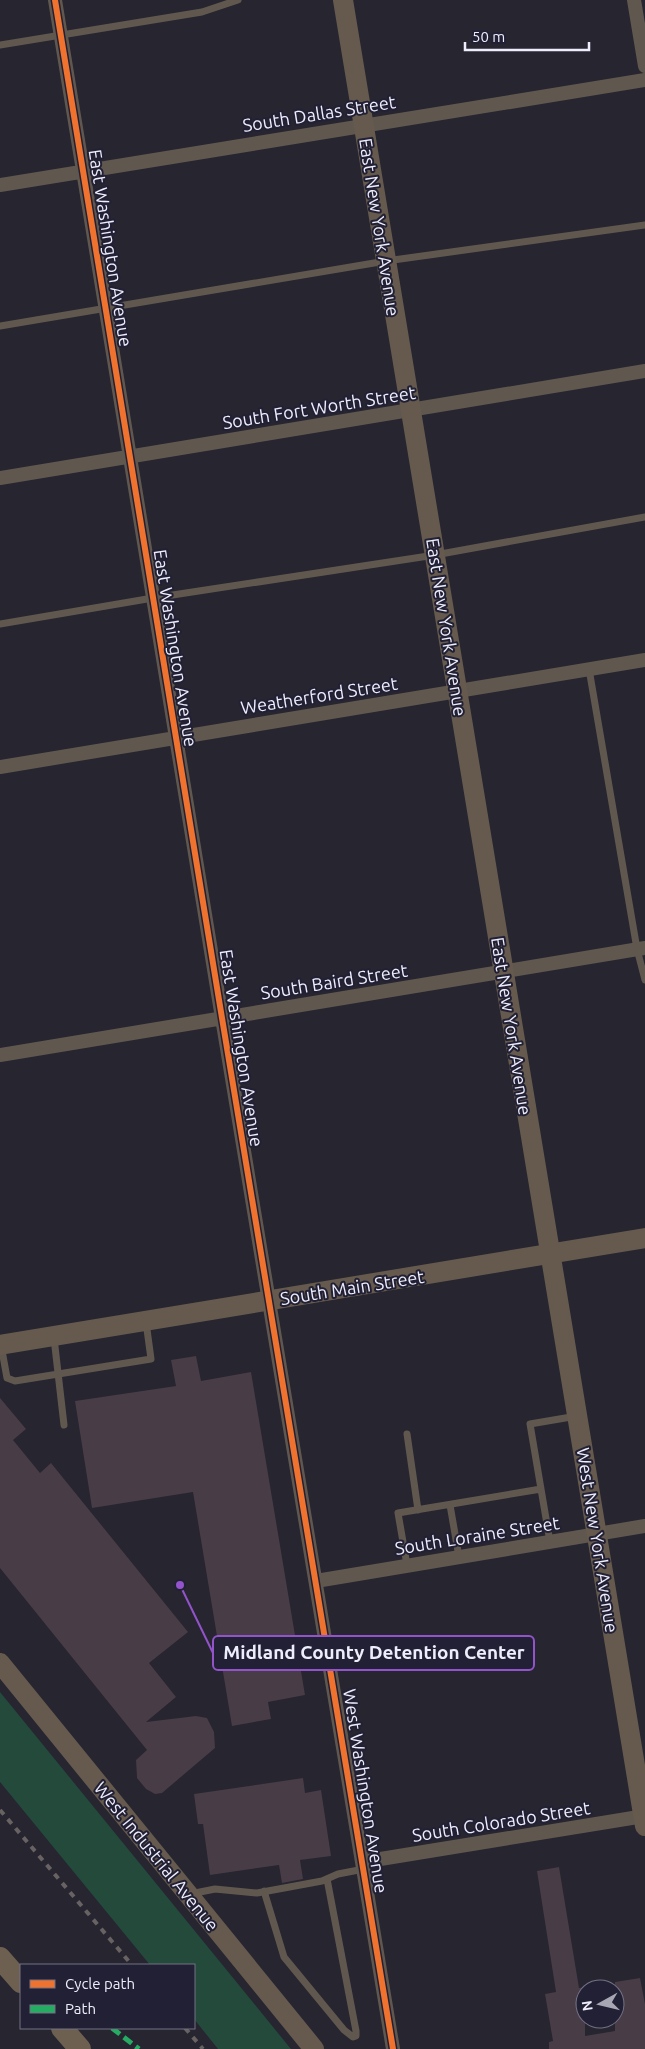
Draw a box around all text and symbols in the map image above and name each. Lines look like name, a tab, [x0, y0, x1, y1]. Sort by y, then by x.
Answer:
scale bar	[465, 20, 589, 52]
text: 50 m	[472, 28, 505, 45]
street label: South Dallas Street	[241, 91, 397, 135]
street label: East New York Avenue	[356, 137, 404, 317]
street label: East Washington Avenue	[86, 148, 136, 348]
street label: South Fort Worth Street	[221, 382, 417, 432]
street label: East New York Avenue	[423, 537, 471, 717]
street label: East Washington Avenue	[151, 548, 201, 748]
street label: Weatherford Street	[239, 673, 399, 717]
street label: East New York Avenue	[488, 936, 536, 1116]
street label: East Washington Avenue	[217, 948, 267, 1148]
street label: South Baird Street	[259, 960, 409, 1002]
street label: South Main Street	[279, 1266, 425, 1308]
street label: West New York Avenue	[573, 1446, 623, 1634]
street label: South Loraine Street	[393, 1512, 561, 1558]
callout: Midland County Detention Center	[213, 1636, 534, 1670]
text: Midland County Detention Center	[223, 1641, 525, 1663]
street label: West Washington Avenue	[340, 1687, 392, 1895]
street label: West Industrial Avenue	[91, 1777, 223, 1935]
street label: South Colorado Street	[411, 1797, 591, 1845]
legend	[20, 1964, 195, 2029]
text: Cycle path	[65, 1975, 135, 1992]
north arrow	[575, 1979, 625, 2029]
text: Path	[65, 2000, 96, 2017]
text: N	[578, 2000, 596, 2012]

